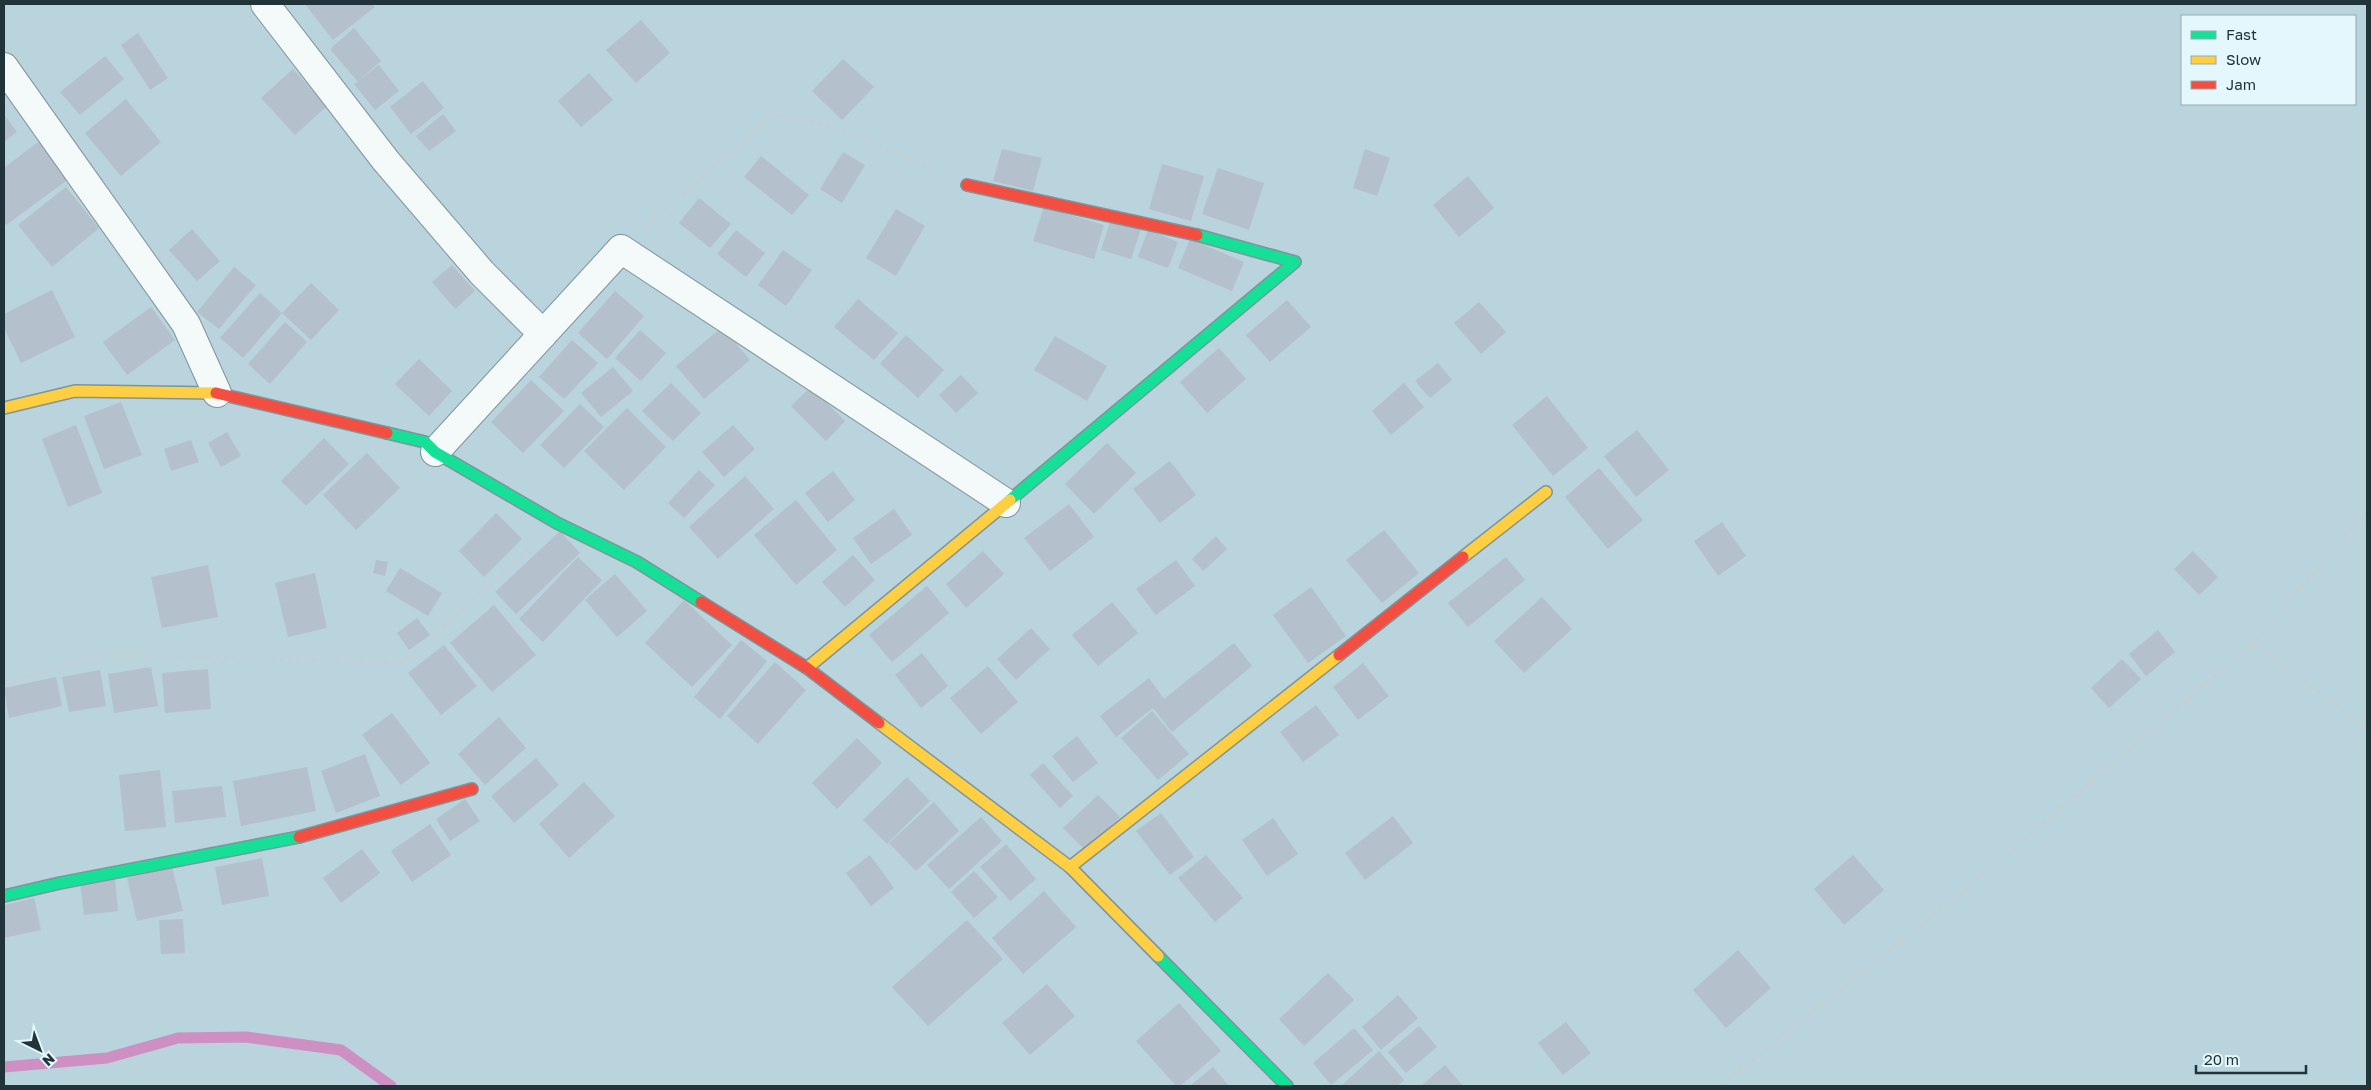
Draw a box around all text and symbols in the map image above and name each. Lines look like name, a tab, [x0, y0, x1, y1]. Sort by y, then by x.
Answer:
legend	[2181, 15, 2356, 105]
text: Fast	[2226, 25, 2257, 43]
text: Slow	[2226, 50, 2261, 68]
text: Jam	[2226, 75, 2256, 93]
north arrow	[15, 1025, 65, 1075]
scale bar	[2196, 1042, 2306, 1074]
text: N	[39, 1050, 59, 1070]
text: 20 m	[2204, 1050, 2239, 1068]

